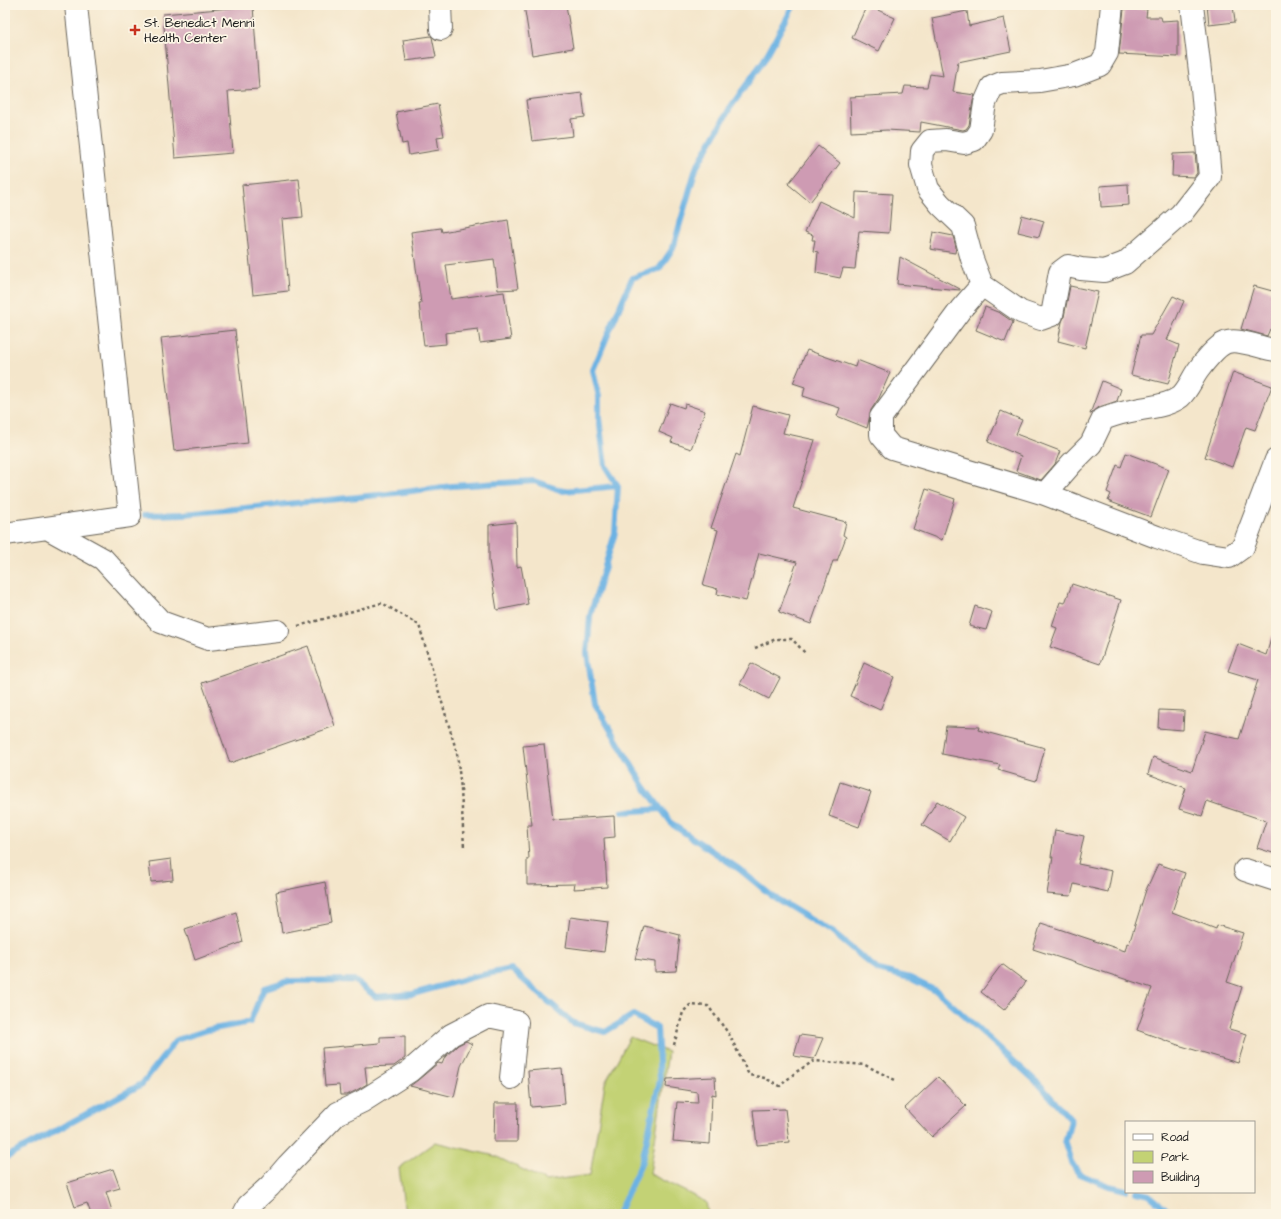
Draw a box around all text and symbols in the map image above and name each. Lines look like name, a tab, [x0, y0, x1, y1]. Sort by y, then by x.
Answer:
place label: St. Benedict Menni Health Center	[144, 14, 255, 47]
marker: St. Benedict Menni Health Center	[129, 24, 141, 36]
legend	[1125, 1121, 1255, 1193]
text: Road	[1161, 1129, 1189, 1146]
text: Park	[1161, 1149, 1189, 1166]
text: Building	[1161, 1169, 1199, 1187]

